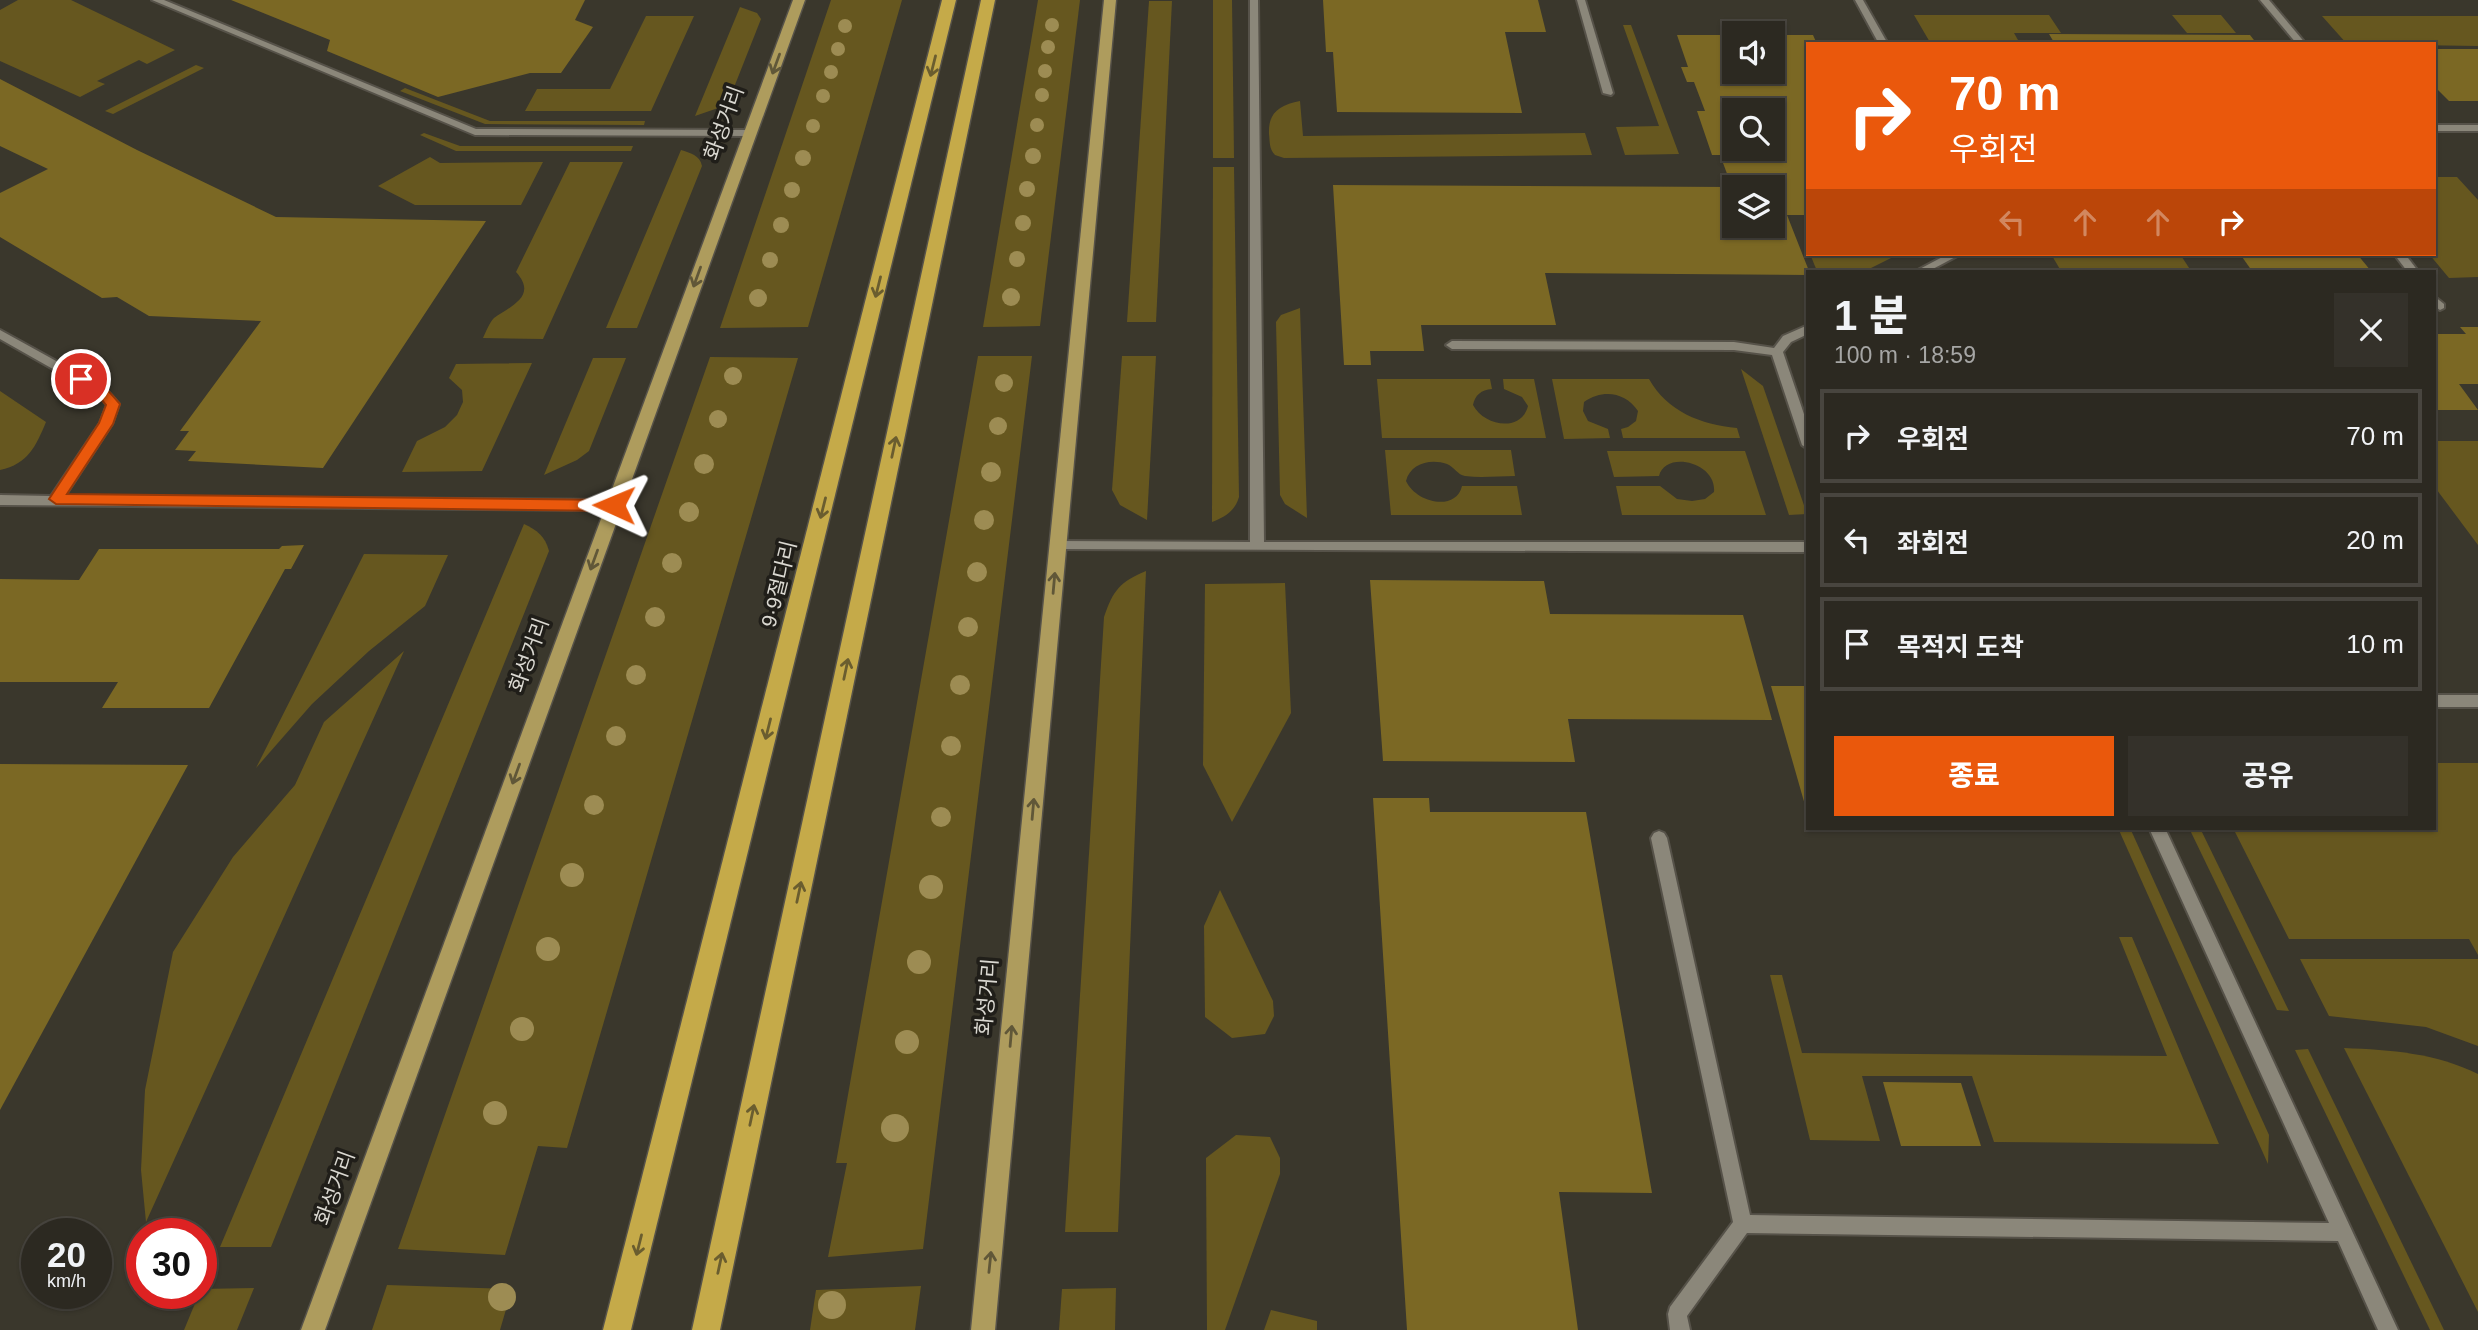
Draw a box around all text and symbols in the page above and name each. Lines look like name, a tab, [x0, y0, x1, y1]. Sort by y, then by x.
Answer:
map controls	[1722, 21, 1785, 238]
button: sound	[1722, 21, 1785, 84]
one-way arrow	[769, 53, 781, 75]
one-way arrow	[925, 54, 939, 77]
text: 70 m	[1949, 66, 2061, 120]
icon: right	[1834, 70, 1925, 161]
street label: 화성거리	[700, 83, 748, 163]
button: search	[1722, 98, 1785, 161]
text: 우회전	[1949, 131, 2037, 167]
button: layers	[1722, 175, 1785, 238]
icon: left	[1993, 203, 2031, 241]
icon: ahead	[2066, 203, 2104, 241]
icon: ahead	[2139, 203, 2177, 241]
icon: right	[2212, 203, 2250, 241]
one-way arrow	[690, 266, 702, 288]
one-way arrow	[871, 275, 884, 298]
text: 1 분	[1834, 292, 1908, 339]
button: close	[2334, 293, 2408, 367]
text: 100 m · 18:59	[1834, 342, 1976, 368]
pin	[51, 349, 111, 409]
icon: arrive	[62, 360, 100, 398]
icon: right	[1838, 417, 1876, 455]
text: 70 m	[2346, 421, 2404, 451]
text: 우회전	[1897, 424, 1969, 454]
one-way arrow	[887, 436, 901, 459]
position arrow	[577, 468, 651, 542]
one-way arrow	[816, 496, 829, 519]
icon: left	[1838, 521, 1876, 559]
text: 20 m	[2346, 525, 2404, 555]
text: 좌회전	[1897, 528, 1969, 558]
street label: 9·9절다리	[757, 538, 800, 630]
one-way arrow	[587, 549, 599, 571]
one-way arrow	[1048, 572, 1061, 594]
street label: 화성거리	[505, 615, 553, 695]
icon: arrive	[1838, 625, 1876, 663]
text: 10 m	[2346, 629, 2404, 659]
text: 목적지 도착	[1897, 632, 2024, 662]
one-way arrow	[840, 658, 854, 681]
one-way arrow	[761, 717, 774, 740]
button: 종료	[1834, 736, 2114, 816]
button: 공유	[2128, 736, 2408, 816]
one-way arrow	[509, 762, 521, 784]
one-way arrow	[1027, 798, 1040, 821]
one-way arrow	[793, 881, 806, 904]
street label: 화성거리	[972, 957, 1001, 1036]
one-way arrow	[1005, 1025, 1018, 1047]
one-way arrow	[745, 1104, 759, 1127]
street label: 화성거리	[311, 1148, 359, 1228]
speed limit sign: 30	[126, 1218, 217, 1309]
one-way arrow	[632, 1233, 645, 1256]
text: 20	[47, 1235, 86, 1274]
one-way arrow	[983, 1251, 996, 1274]
one-way arrow	[714, 1252, 728, 1275]
text: km/h	[47, 1271, 86, 1291]

